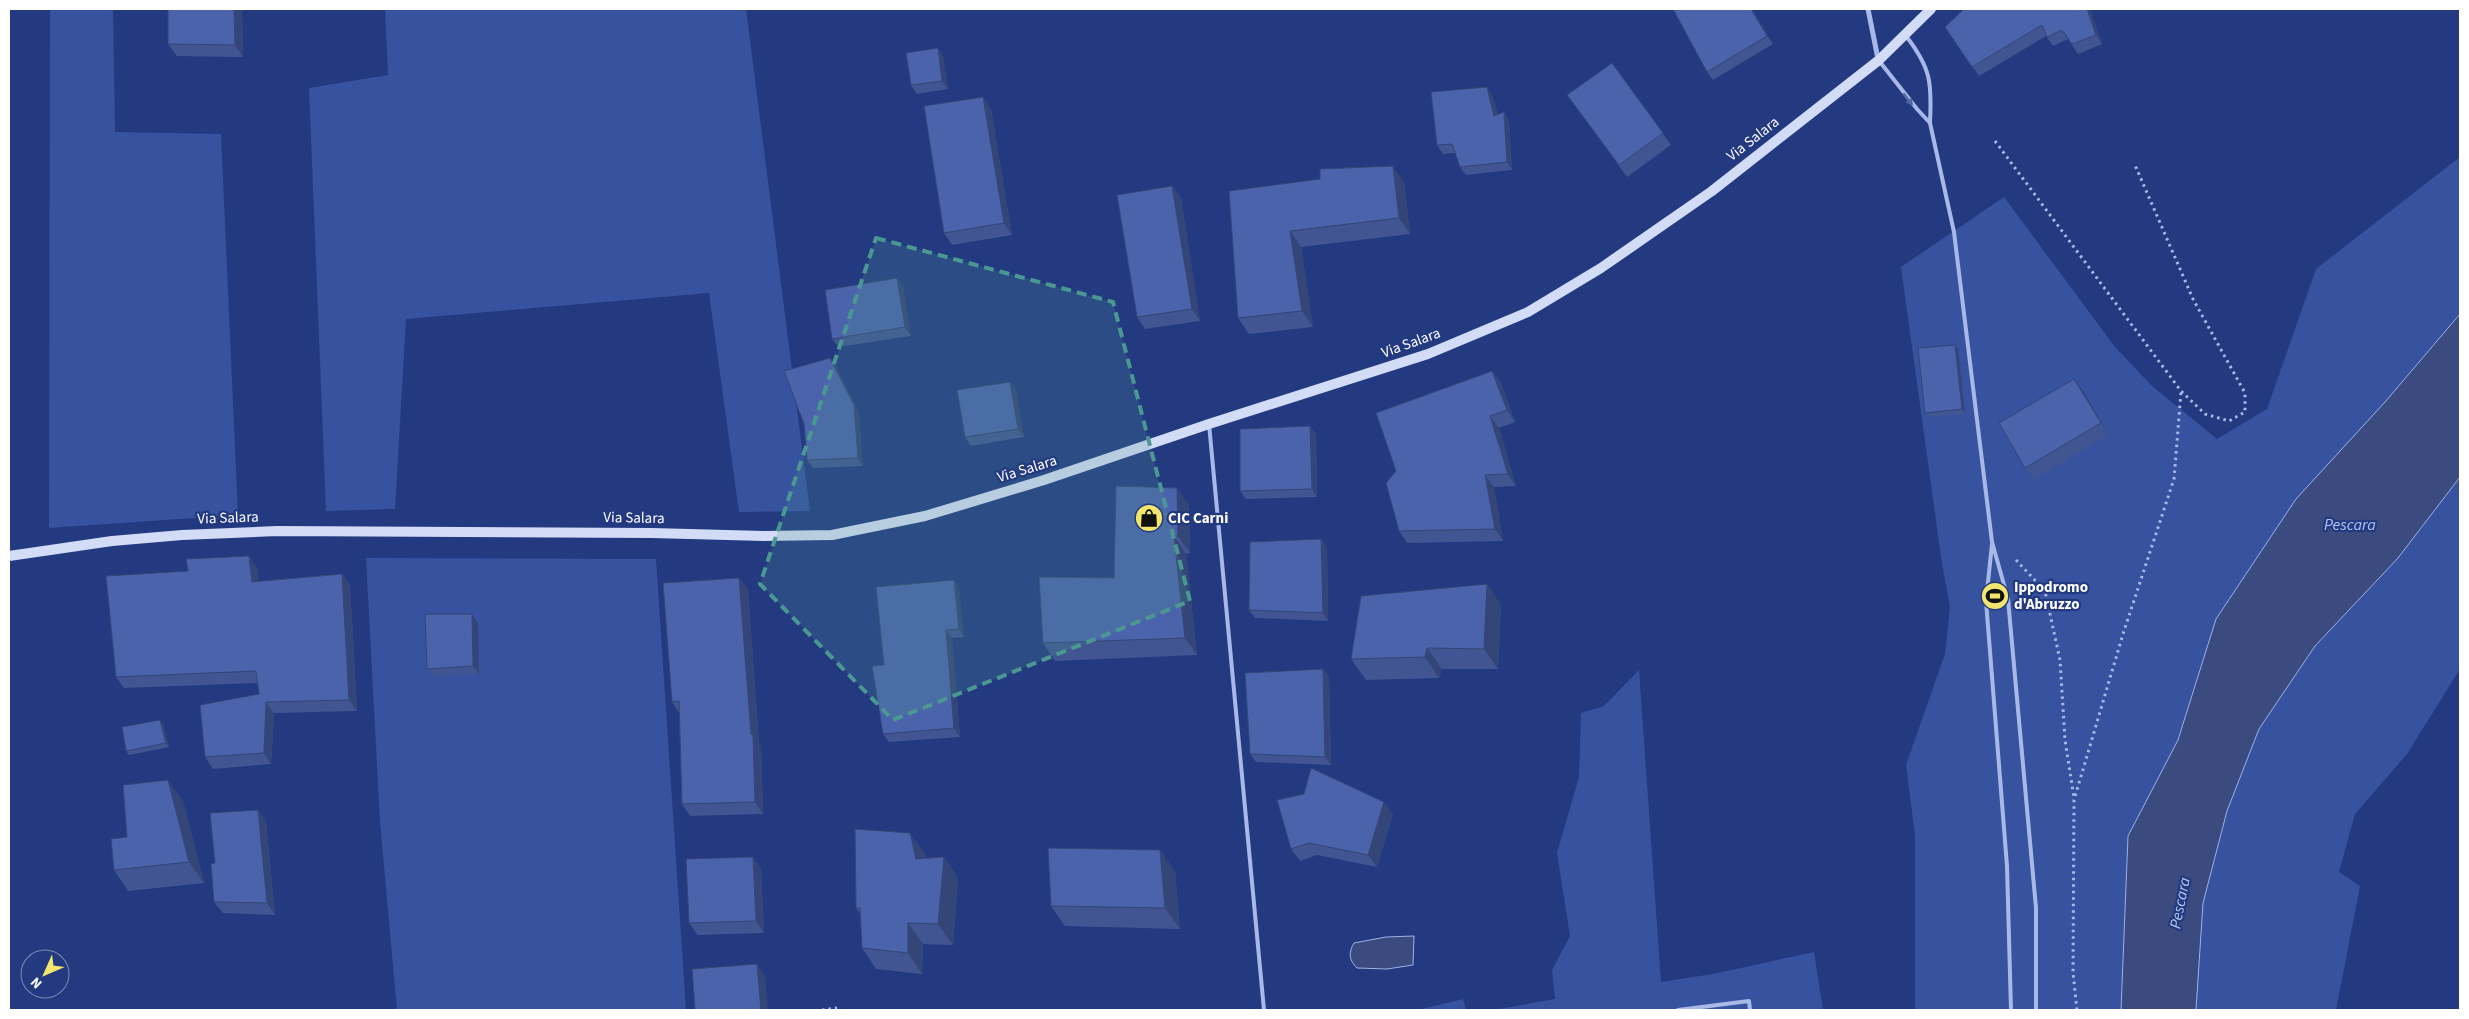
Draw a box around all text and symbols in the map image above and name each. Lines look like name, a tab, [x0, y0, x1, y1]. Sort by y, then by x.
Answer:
one-way arrow	[1903, 92, 1914, 105]
street label: Via Salara	[1722, 112, 1784, 166]
street label: Via Salara	[1379, 323, 1443, 363]
street label: Via Salara	[995, 450, 1059, 488]
shop icon: CIC Carni	[1134, 503, 1164, 533]
street label: Via Salara	[197, 506, 259, 530]
street label: Via Salara	[603, 507, 665, 529]
place label: CIC Carni	[1168, 508, 1228, 529]
water label: Pescara	[2324, 514, 2376, 536]
place label: Ippodromo d'Abruzzo	[2014, 577, 2088, 615]
sports icon: Ippodromo d'Abruzzo	[1980, 581, 2010, 611]
water label: Pescara	[2164, 875, 2196, 931]
north arrow	[20, 949, 70, 999]
text: N	[26, 972, 47, 993]

